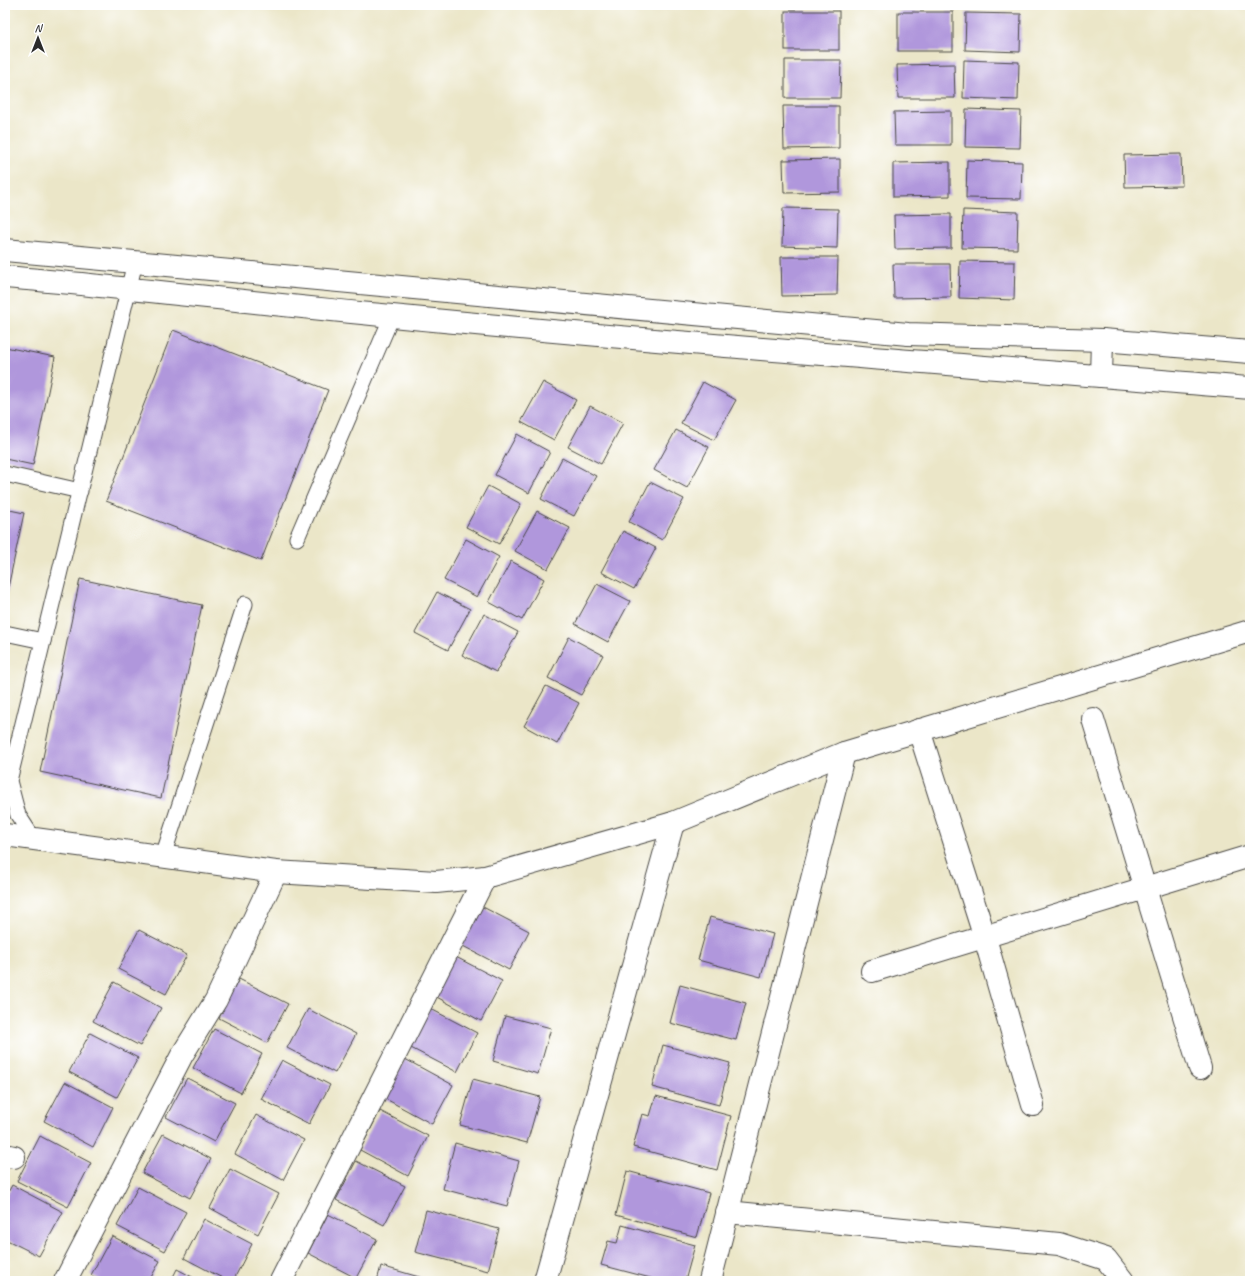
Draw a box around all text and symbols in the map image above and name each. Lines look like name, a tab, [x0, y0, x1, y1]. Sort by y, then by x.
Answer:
north arrow	[18, 18, 58, 58]
text: N	[35, 21, 44, 35]

